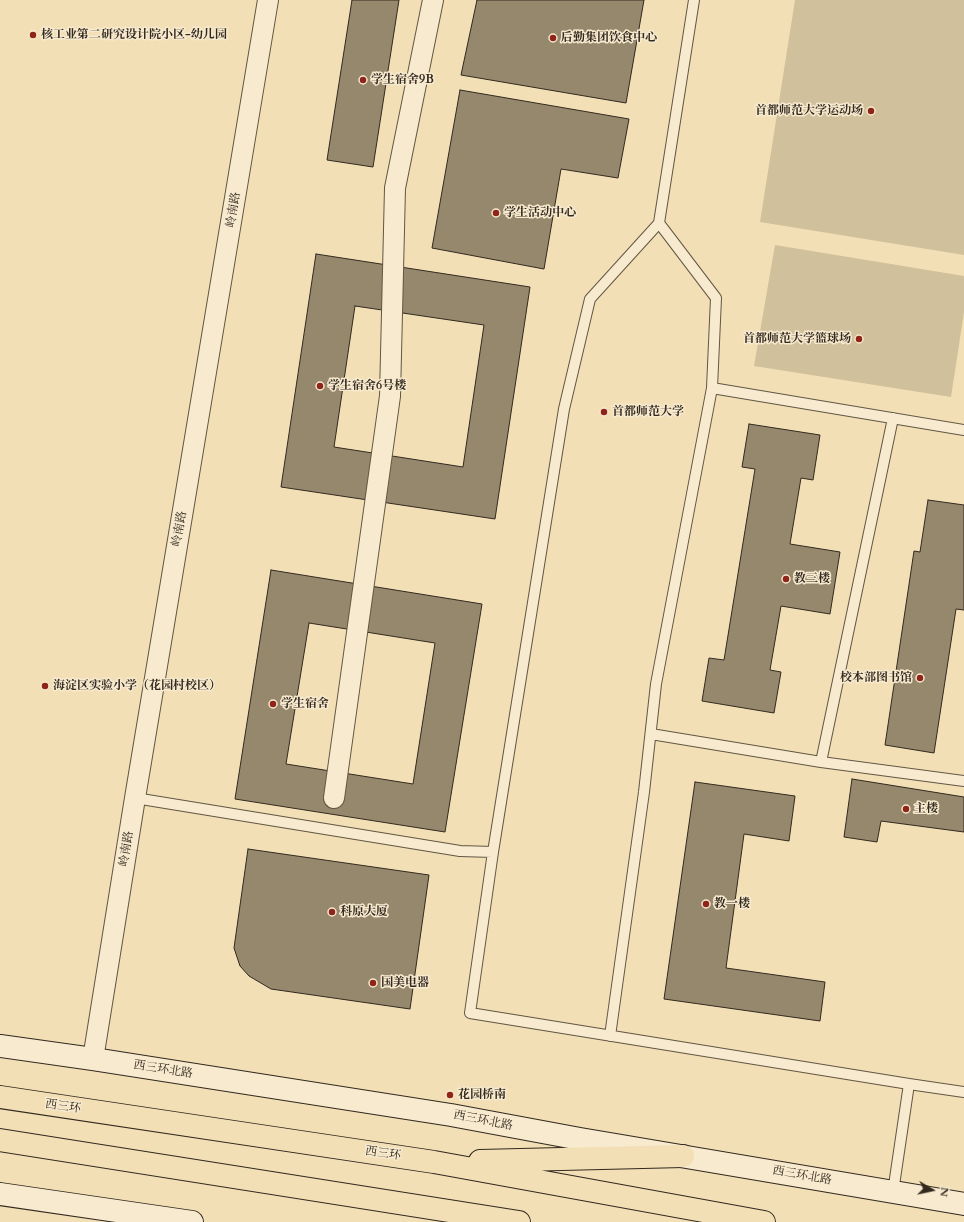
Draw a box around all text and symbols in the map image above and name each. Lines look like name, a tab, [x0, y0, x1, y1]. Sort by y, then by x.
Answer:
place label: 核工业第二研究设计院小区-幼儿园	[41, 28, 227, 42]
marker: 核工业第二研究设计院小区-幼儿园	[28, 30, 38, 40]
place label: 后勤集团饮食中心	[561, 31, 657, 45]
marker: 后勤集团饮食中心	[548, 33, 558, 43]
place label: 学生宿舍9B	[371, 73, 434, 87]
marker: 学生宿舍9B	[358, 75, 368, 85]
place label: 首都师范大学运动场	[755, 104, 863, 118]
marker: 首都师范大学运动场	[866, 106, 876, 116]
street label: 岭南路	[224, 191, 244, 229]
place label: 学生活动中心	[504, 206, 576, 220]
marker: 学生活动中心	[491, 208, 501, 218]
place label: 首都师范大学篮球场	[743, 332, 851, 346]
marker: 首都师范大学篮球场	[854, 334, 864, 344]
place label: 学生宿舍6号楼	[328, 379, 406, 393]
marker: 学生宿舍6号楼	[315, 381, 325, 391]
place label: 首都师范大学	[612, 405, 684, 419]
marker: 首都师范大学	[599, 407, 609, 417]
street label: 岭南路	[170, 510, 190, 548]
place label: 教三楼	[794, 572, 830, 586]
marker: 教三楼	[781, 574, 791, 584]
place label: 校本部图书馆	[840, 671, 912, 685]
marker: 校本部图书馆	[915, 673, 925, 683]
place label: 海淀区实验小学（花园村校区）	[53, 679, 221, 693]
marker: 海淀区实验小学（花园村校区）	[40, 681, 50, 691]
place label: 学生宿舍	[281, 697, 329, 711]
marker: 学生宿舍	[268, 699, 278, 709]
place label: 主楼	[914, 802, 938, 816]
marker: 主楼	[901, 804, 911, 814]
street label: 岭南路	[117, 830, 137, 868]
place label: 教一楼	[714, 897, 750, 911]
marker: 教一楼	[701, 899, 711, 909]
place label: 科原大厦	[340, 905, 388, 919]
marker: 科原大厦	[327, 907, 337, 917]
place label: 国美电器	[381, 976, 429, 990]
marker: 国美电器	[368, 978, 378, 988]
street label: 西三环北路	[132, 1058, 194, 1082]
place label: 花园桥南	[458, 1088, 506, 1102]
marker: 花园桥南	[445, 1090, 455, 1100]
street label: 西三环	[44, 1097, 82, 1117]
street label: 西三环北路	[452, 1108, 514, 1134]
street label: 西三环	[364, 1144, 402, 1164]
street label: 西三环北路	[771, 1164, 833, 1188]
north arrow	[912, 1170, 952, 1210]
text: N	[936, 1186, 953, 1198]

